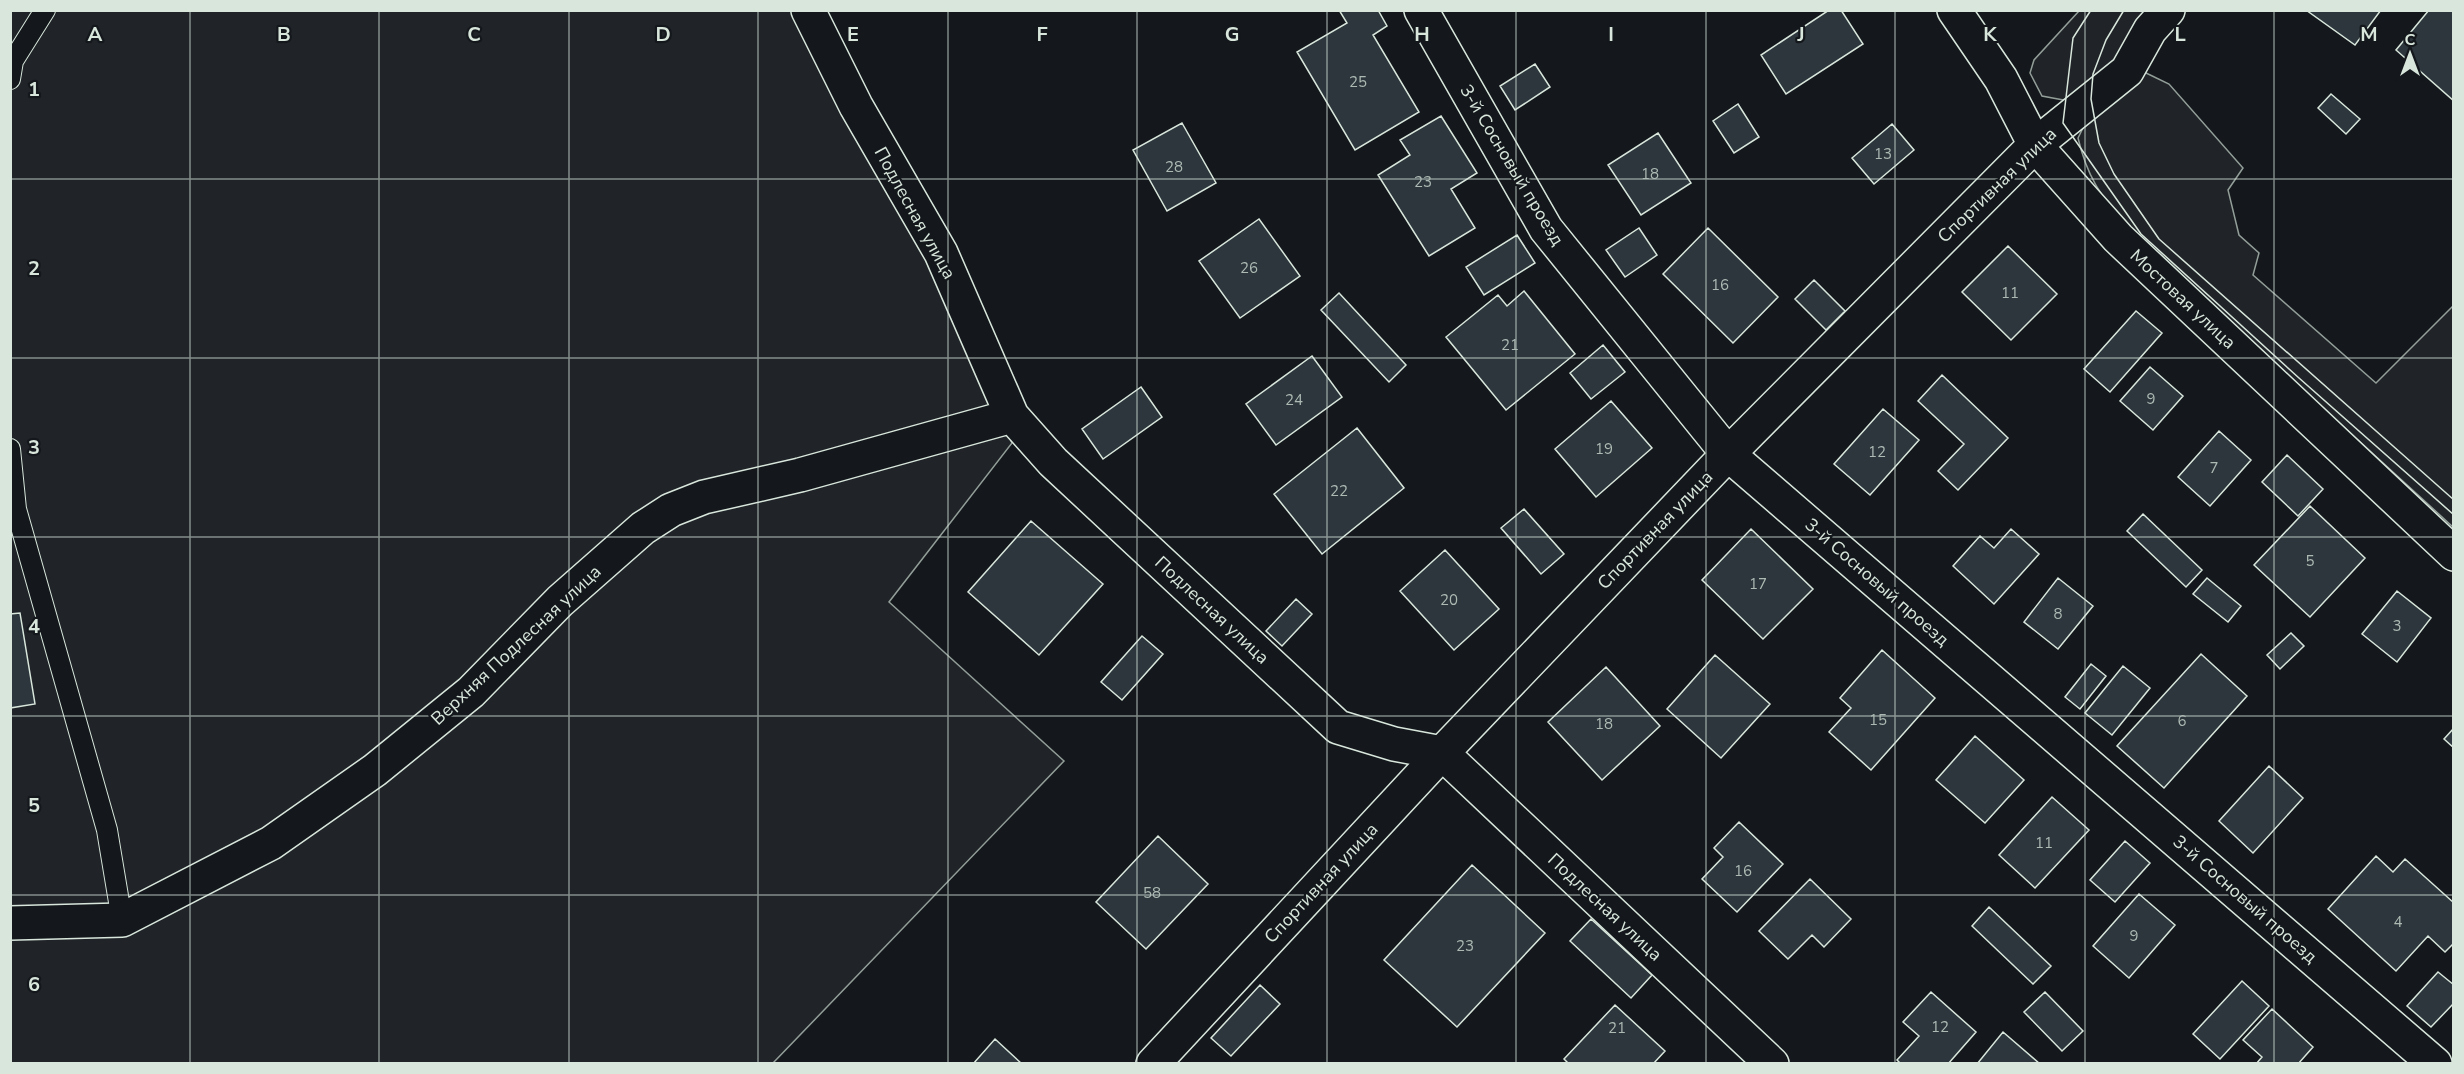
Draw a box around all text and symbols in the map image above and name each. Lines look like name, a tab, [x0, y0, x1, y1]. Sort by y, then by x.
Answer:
text: A	[88, 21, 103, 48]
text: B	[277, 21, 291, 48]
text: C	[467, 21, 481, 48]
text: D	[655, 21, 671, 48]
text: E	[847, 21, 859, 48]
text: F	[1036, 21, 1048, 48]
text: G	[1225, 21, 1239, 48]
text: H	[1414, 21, 1430, 48]
text: I	[1608, 21, 1614, 48]
text: J	[1796, 21, 1805, 48]
text: K	[1983, 21, 1997, 48]
text: L	[2174, 21, 2186, 48]
text: M	[2360, 21, 2378, 48]
north arrow	[2380, 24, 2440, 84]
text: С	[2405, 29, 2416, 51]
house number: 25	[1349, 72, 1367, 92]
text: 1	[28, 76, 40, 103]
street label: 3-й Сосновый проезд	[1454, 80, 1570, 250]
street label: Спортивная улица	[1932, 122, 2062, 248]
street label: Подлесная улица	[869, 143, 961, 283]
house number: 13	[1874, 144, 1892, 164]
house number: 28	[1165, 157, 1183, 177]
house number: 18	[1641, 164, 1659, 184]
house number: 23	[1414, 172, 1432, 192]
street label: Мостовая улица	[2125, 244, 2241, 354]
text: 2	[28, 255, 40, 282]
house number: 26	[1240, 258, 1258, 278]
house number: 16	[1711, 275, 1729, 295]
house number: 11	[2001, 283, 2019, 303]
house number: 21	[1501, 335, 1519, 355]
house number: 9	[2146, 389, 2156, 409]
house number: 24	[1285, 390, 1303, 410]
text: 3	[28, 434, 40, 461]
house number: 19	[1595, 439, 1613, 459]
house number: 12	[1868, 442, 1886, 462]
house number: 7	[2209, 458, 2219, 478]
street label: Спортивная улица	[1592, 465, 1718, 595]
house number: 22	[1330, 481, 1348, 501]
street label: 3-й Сосновый проезд	[1800, 513, 1955, 652]
street label: Подлесная улица	[1150, 551, 1274, 669]
house number: 5	[2305, 551, 2315, 571]
street label: Верхняя Подлесная улица	[426, 560, 606, 730]
house number: 17	[1749, 574, 1767, 594]
house number: 20	[1440, 590, 1458, 610]
house number: 8	[2053, 604, 2063, 624]
text: 4	[28, 613, 40, 640]
house number: 3	[2392, 616, 2402, 636]
house number: 15	[1869, 710, 1887, 730]
house number: 6	[2177, 711, 2187, 731]
house number: 18	[1595, 714, 1613, 734]
text: 5	[28, 792, 40, 819]
street label: Спортивная улица	[1259, 818, 1383, 948]
street label: 3-й Сосновый проезд	[2168, 830, 2323, 969]
house number: 11	[2035, 833, 2053, 853]
street label: Подлесная улица	[1543, 848, 1667, 966]
house number: 16	[1734, 861, 1752, 881]
house number: 58	[1143, 883, 1161, 903]
house number: 4	[2393, 912, 2403, 932]
house number: 9	[2129, 926, 2139, 946]
house number: 23	[1456, 936, 1474, 956]
text: 6	[28, 971, 40, 998]
house number: 12	[1931, 1017, 1949, 1037]
house number: 21	[1608, 1018, 1626, 1038]

